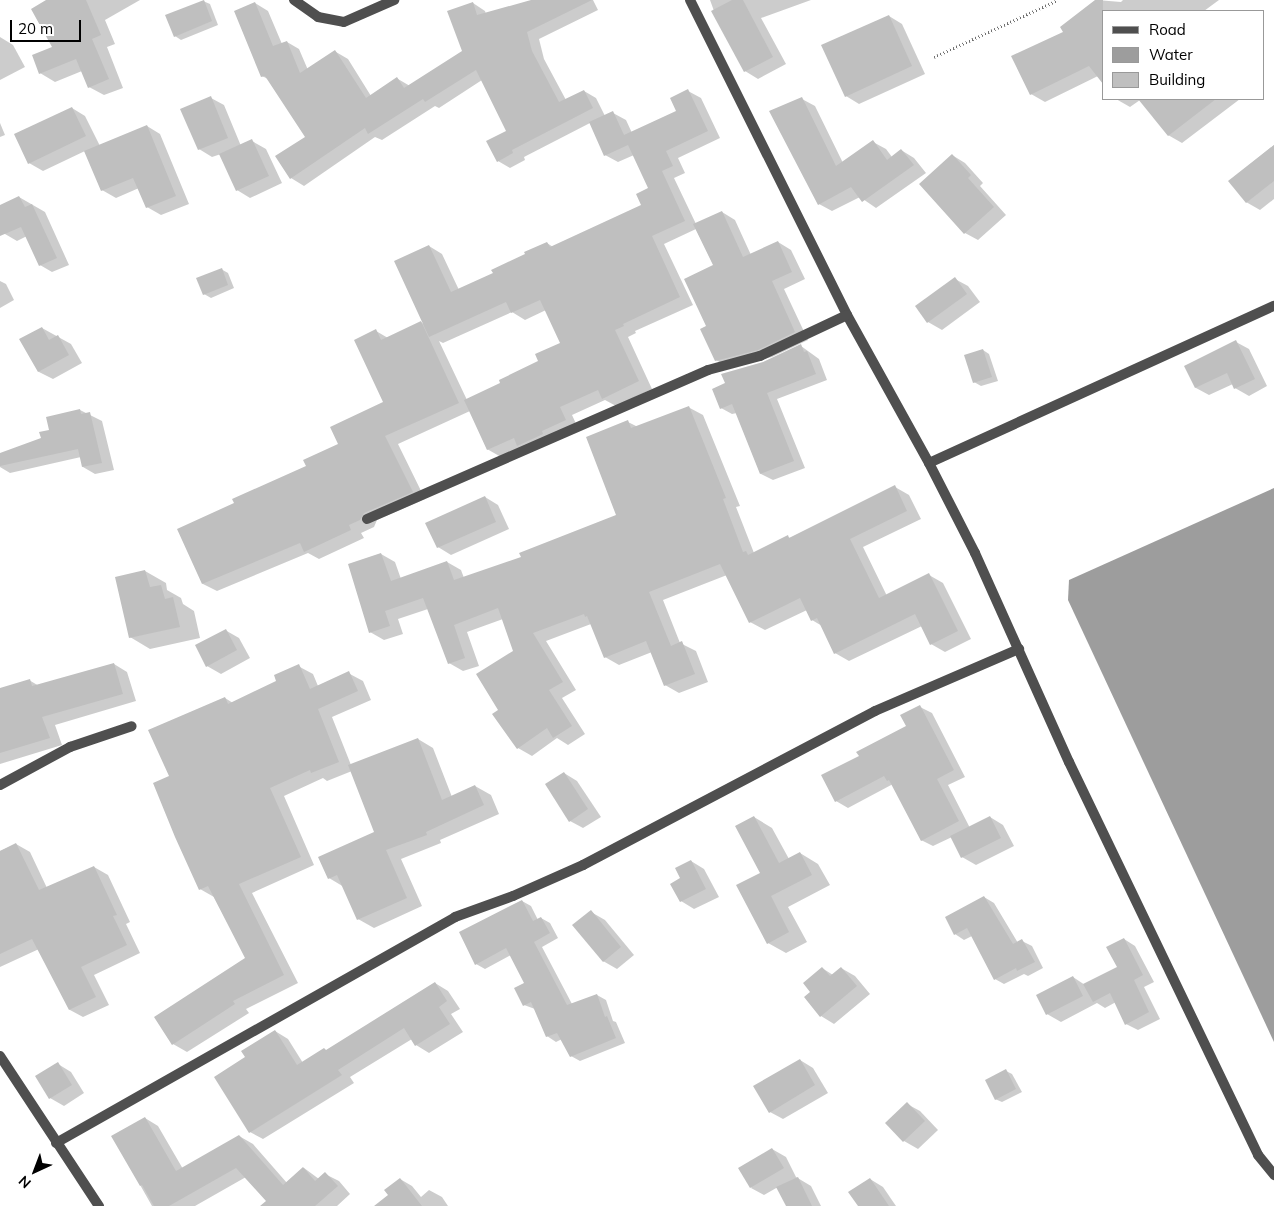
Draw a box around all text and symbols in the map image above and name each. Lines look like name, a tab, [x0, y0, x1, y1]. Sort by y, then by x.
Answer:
scale bar	[12, 10, 84, 42]
legend	[1102, 10, 1264, 100]
text: 20 m	[18, 19, 53, 38]
text: Road	[1149, 20, 1186, 39]
text: Water	[1149, 45, 1193, 64]
text: Building	[1149, 70, 1205, 89]
north arrow	[10, 1146, 60, 1196]
text: N	[15, 1172, 35, 1192]

